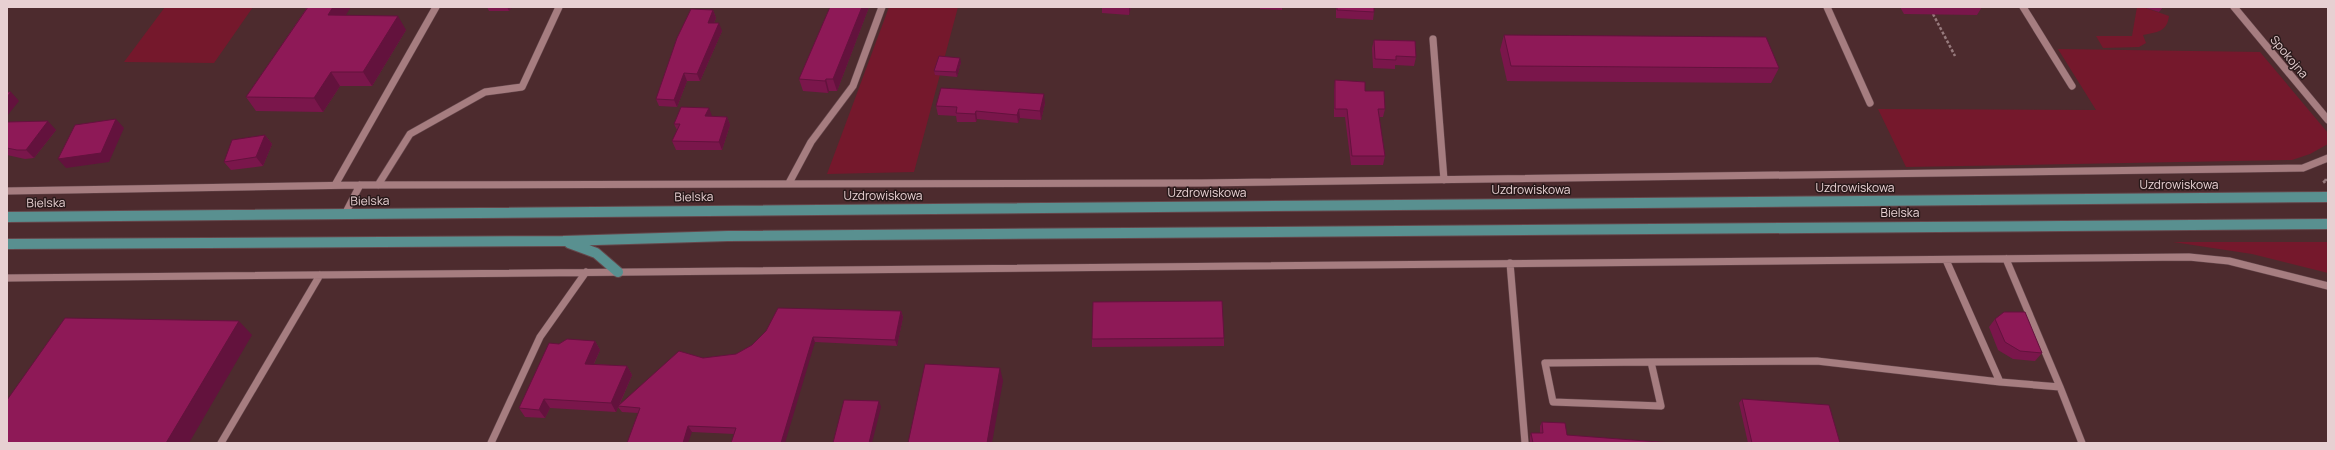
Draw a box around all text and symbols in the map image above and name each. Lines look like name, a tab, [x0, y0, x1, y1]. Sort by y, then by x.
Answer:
street label: Spokojna	[2266, 32, 2312, 82]
street label: Uzdrowiskowa	[2140, 176, 2219, 193]
street label: Uzdrowiskowa	[1816, 179, 1895, 196]
street label: Uzdrowiskowa	[1492, 181, 1571, 198]
street label: Uzdrowiskowa	[1168, 184, 1247, 201]
street label: Uzdrowiskowa	[844, 187, 923, 204]
street label: Bielska	[674, 188, 714, 205]
street label: Bielska	[350, 192, 390, 209]
street label: Bielska	[26, 194, 66, 211]
street label: Bielska	[1881, 204, 1919, 221]

